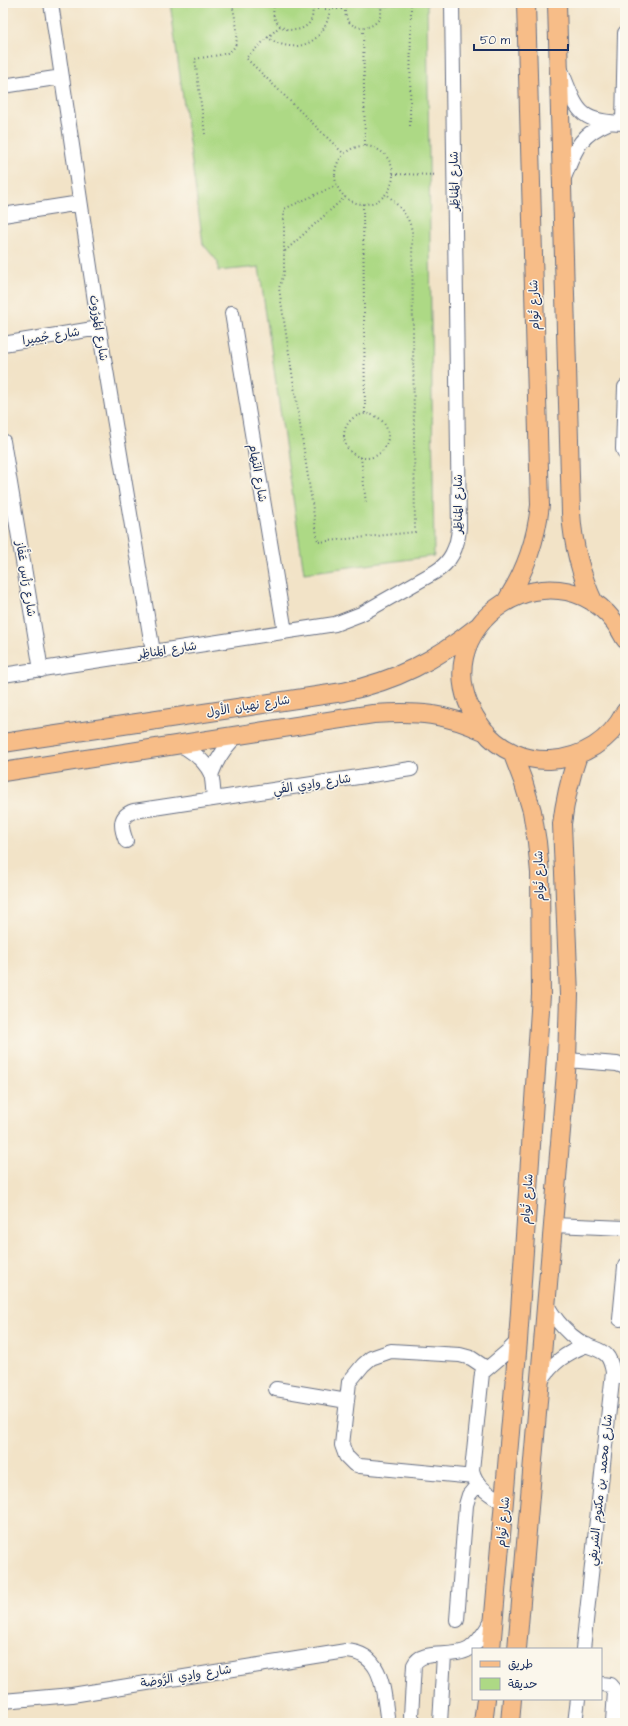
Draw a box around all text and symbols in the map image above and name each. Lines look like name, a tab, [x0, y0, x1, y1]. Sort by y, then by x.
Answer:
scale bar	[474, 26, 568, 52]
text: 50 m	[480, 32, 511, 49]
street label: شارع المَناظِر	[445, 151, 464, 212]
street label: شارع تُوام	[525, 279, 544, 331]
street label: شارع المَورُوث	[85, 294, 112, 362]
street label: شارع جُميرا	[21, 324, 81, 349]
street label: شارع النَهام	[244, 443, 271, 504]
street label: شارع المَناظِر	[450, 474, 467, 535]
street label: شارع رَأس عَفَّاز	[11, 539, 43, 618]
street label: شارع المَناظِر	[135, 637, 198, 664]
street label: شارع نهيان الأول	[205, 691, 291, 721]
street label: شارع وادِي الفَي	[272, 770, 353, 801]
street label: شارع تُوام	[530, 850, 549, 902]
street label: شارع تُوام	[517, 1173, 538, 1225]
street label: شارع محمد بن مكتوم الشريفي	[584, 1413, 619, 1567]
street label: شارع تُوام	[493, 1496, 514, 1548]
legend	[472, 1648, 602, 1700]
text: طريق	[508, 1656, 533, 1673]
street label: شارع وادِي الرُّوضة	[139, 1661, 233, 1692]
text: حديقة	[508, 1676, 537, 1693]

